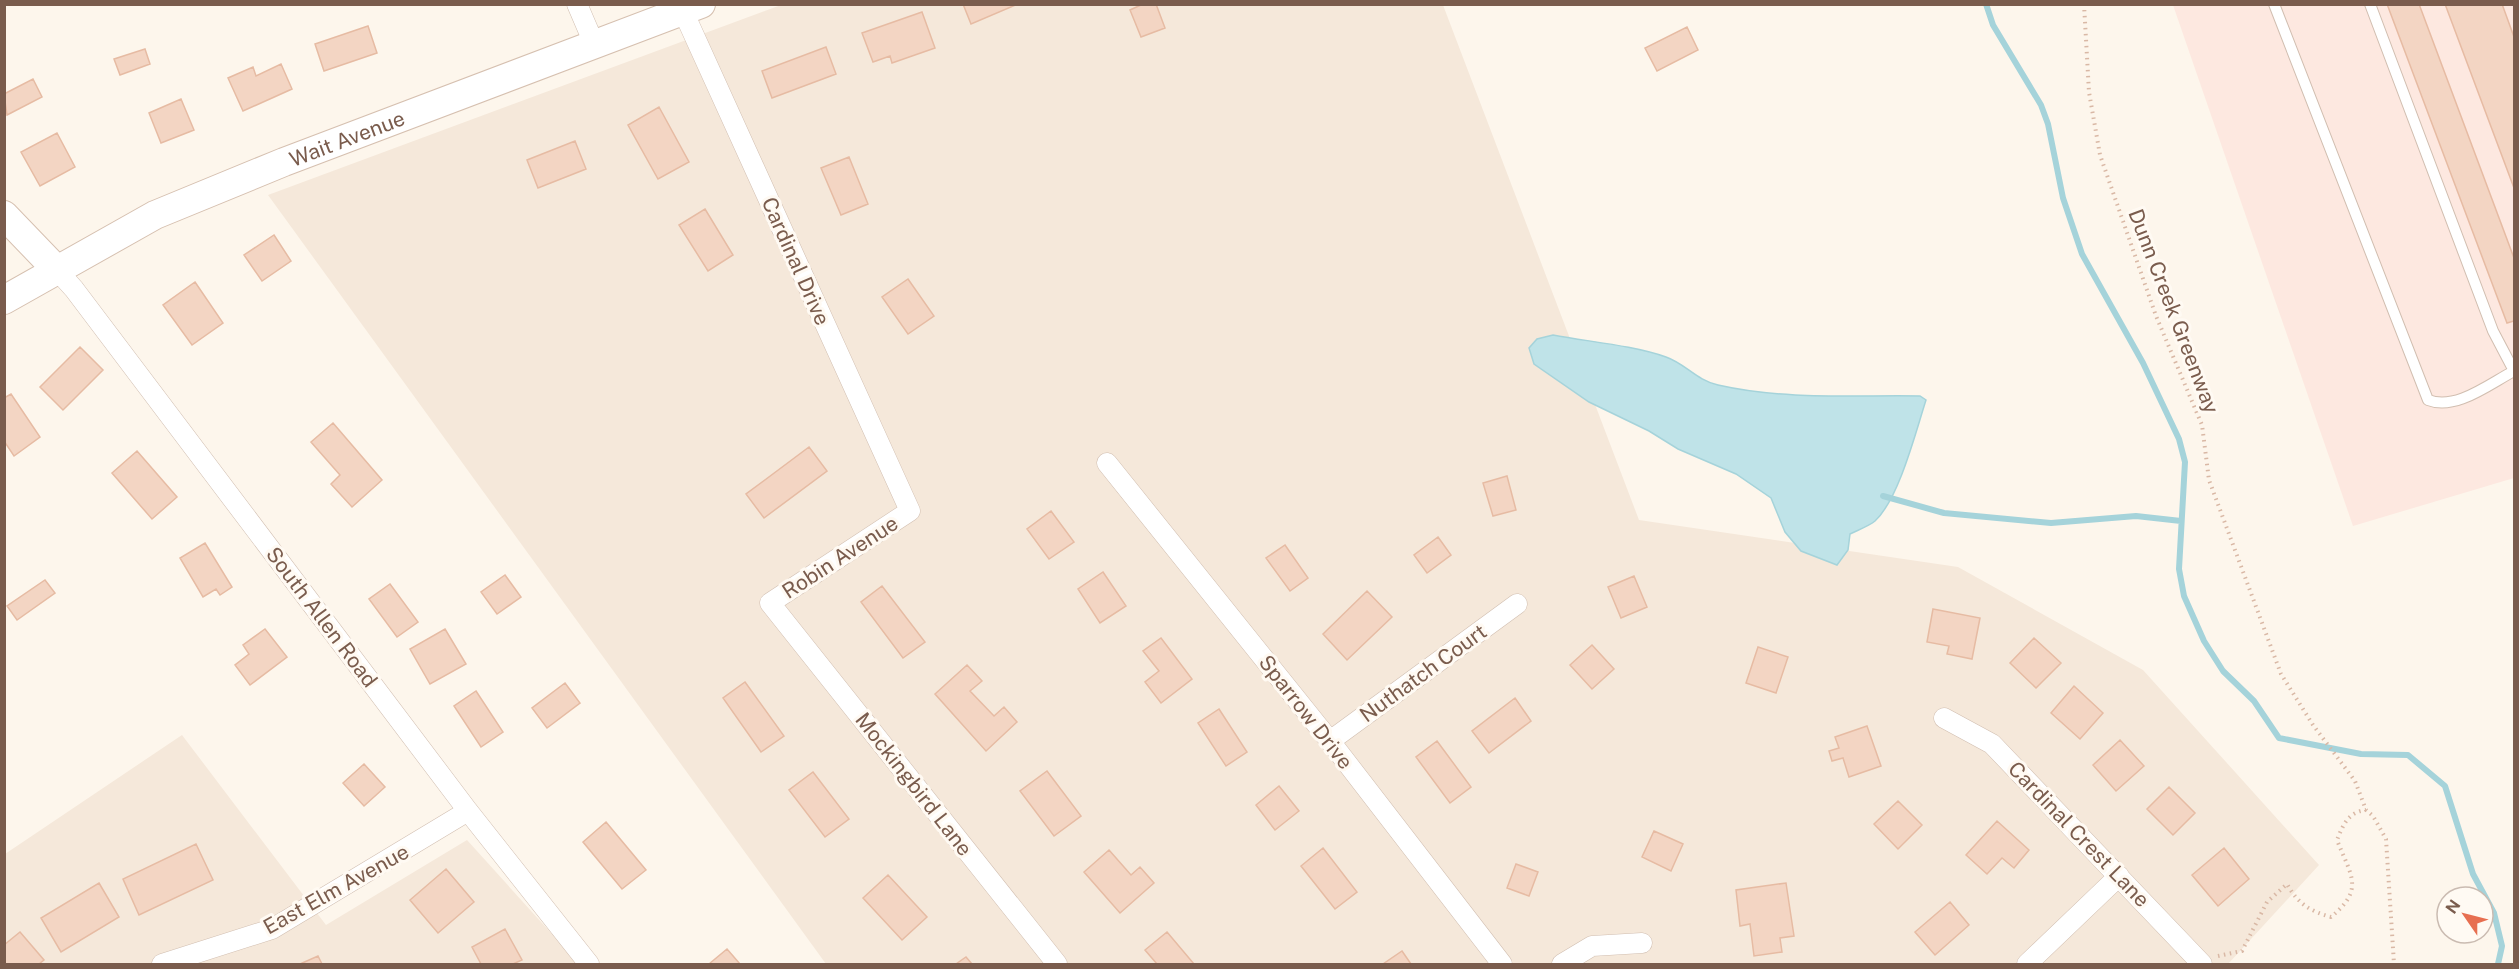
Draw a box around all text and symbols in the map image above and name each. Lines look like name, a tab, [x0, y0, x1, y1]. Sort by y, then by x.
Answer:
street label: Wait Avenue	[286, 105, 408, 171]
street label: Cardinal Drive	[757, 193, 835, 329]
street label: Dunn Creek Greenway	[2123, 205, 2225, 417]
street label: Robin Avenue	[777, 510, 903, 604]
street label: South Allen Road	[261, 542, 383, 692]
street label: Nuthatch Court	[1355, 619, 1491, 727]
street label: Sparrow Drive	[1254, 650, 1358, 774]
street label: Mockingbird Lane	[850, 707, 978, 861]
street label: Cardinal Crest Lane	[2003, 756, 2155, 912]
street label: East Elm Avenue	[259, 839, 413, 939]
north arrow	[2435, 885, 2495, 945]
text: N	[2442, 896, 2464, 917]

